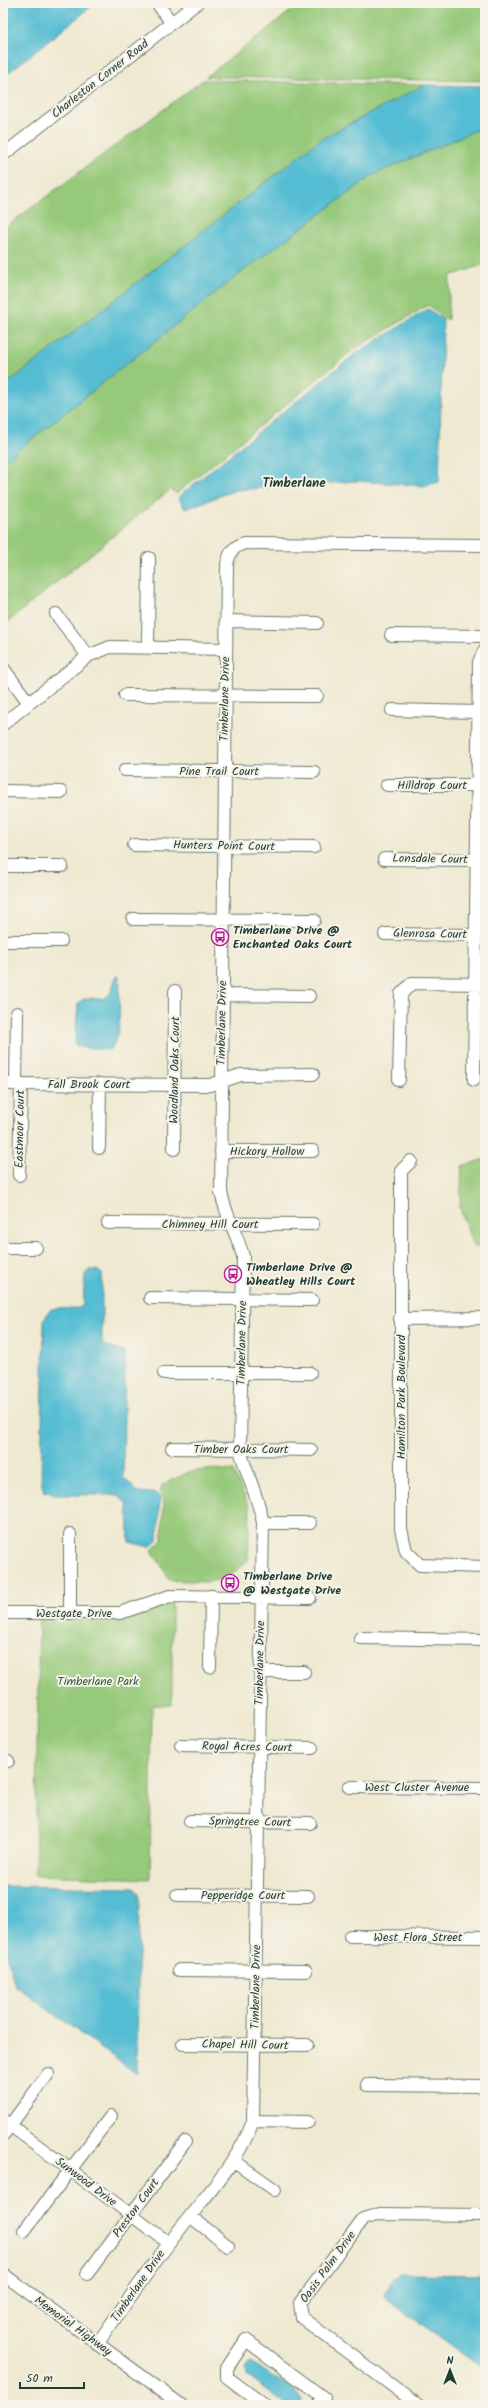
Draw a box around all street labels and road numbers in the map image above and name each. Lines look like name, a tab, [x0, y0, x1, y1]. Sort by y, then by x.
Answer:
street label: Charleston Corner Road	[47, 34, 154, 123]
street label: Timberlane Drive	[215, 656, 235, 742]
street label: Pine Trail Court	[179, 762, 259, 781]
street label: Hilldrop Court	[397, 776, 467, 795]
street label: Hunters Point Court	[173, 836, 275, 856]
street label: Lonsdale Court	[392, 849, 468, 869]
street label: Glenrosa Court	[393, 924, 468, 944]
street label: Timberlane Drive	[212, 980, 232, 1066]
street label: Woodland Oaks Court	[165, 1016, 185, 1124]
street label: Fall Brook Court	[48, 1075, 131, 1094]
street label: Eastmoor Court	[10, 1089, 30, 1168]
street label: Hickory Hollow	[230, 1142, 305, 1161]
street label: Chimney Hill Court	[162, 1215, 259, 1234]
street label: Timberlane Drive	[232, 1300, 252, 1386]
street label: Hamilton Park Boulevard	[392, 1334, 411, 1459]
street label: Timber Oaks Court	[194, 1440, 289, 1459]
street label: Westgate Drive	[36, 1604, 112, 1623]
street label: Timberlane Drive	[250, 1620, 270, 1706]
street label: Royal Acres Court	[202, 1737, 293, 1757]
street label: West Cluster Avenue	[365, 1778, 470, 1797]
street label: Springtree Court	[209, 1812, 292, 1832]
street label: Pepperidge Court	[201, 1886, 286, 1905]
street label: West Flora Street	[374, 1928, 463, 1947]
street label: Timberlane Drive	[246, 1944, 266, 2030]
street label: Chapel Hill Court	[201, 2035, 289, 2055]
street label: Sunwood Drive	[51, 2152, 121, 2212]
street label: Preston Court	[108, 2174, 164, 2242]
street label: Oasis Palm Drive	[295, 2226, 361, 2307]
street label: Timberlane Drive	[106, 2245, 170, 2326]
street label: Memorial Highway	[30, 2291, 116, 2361]

